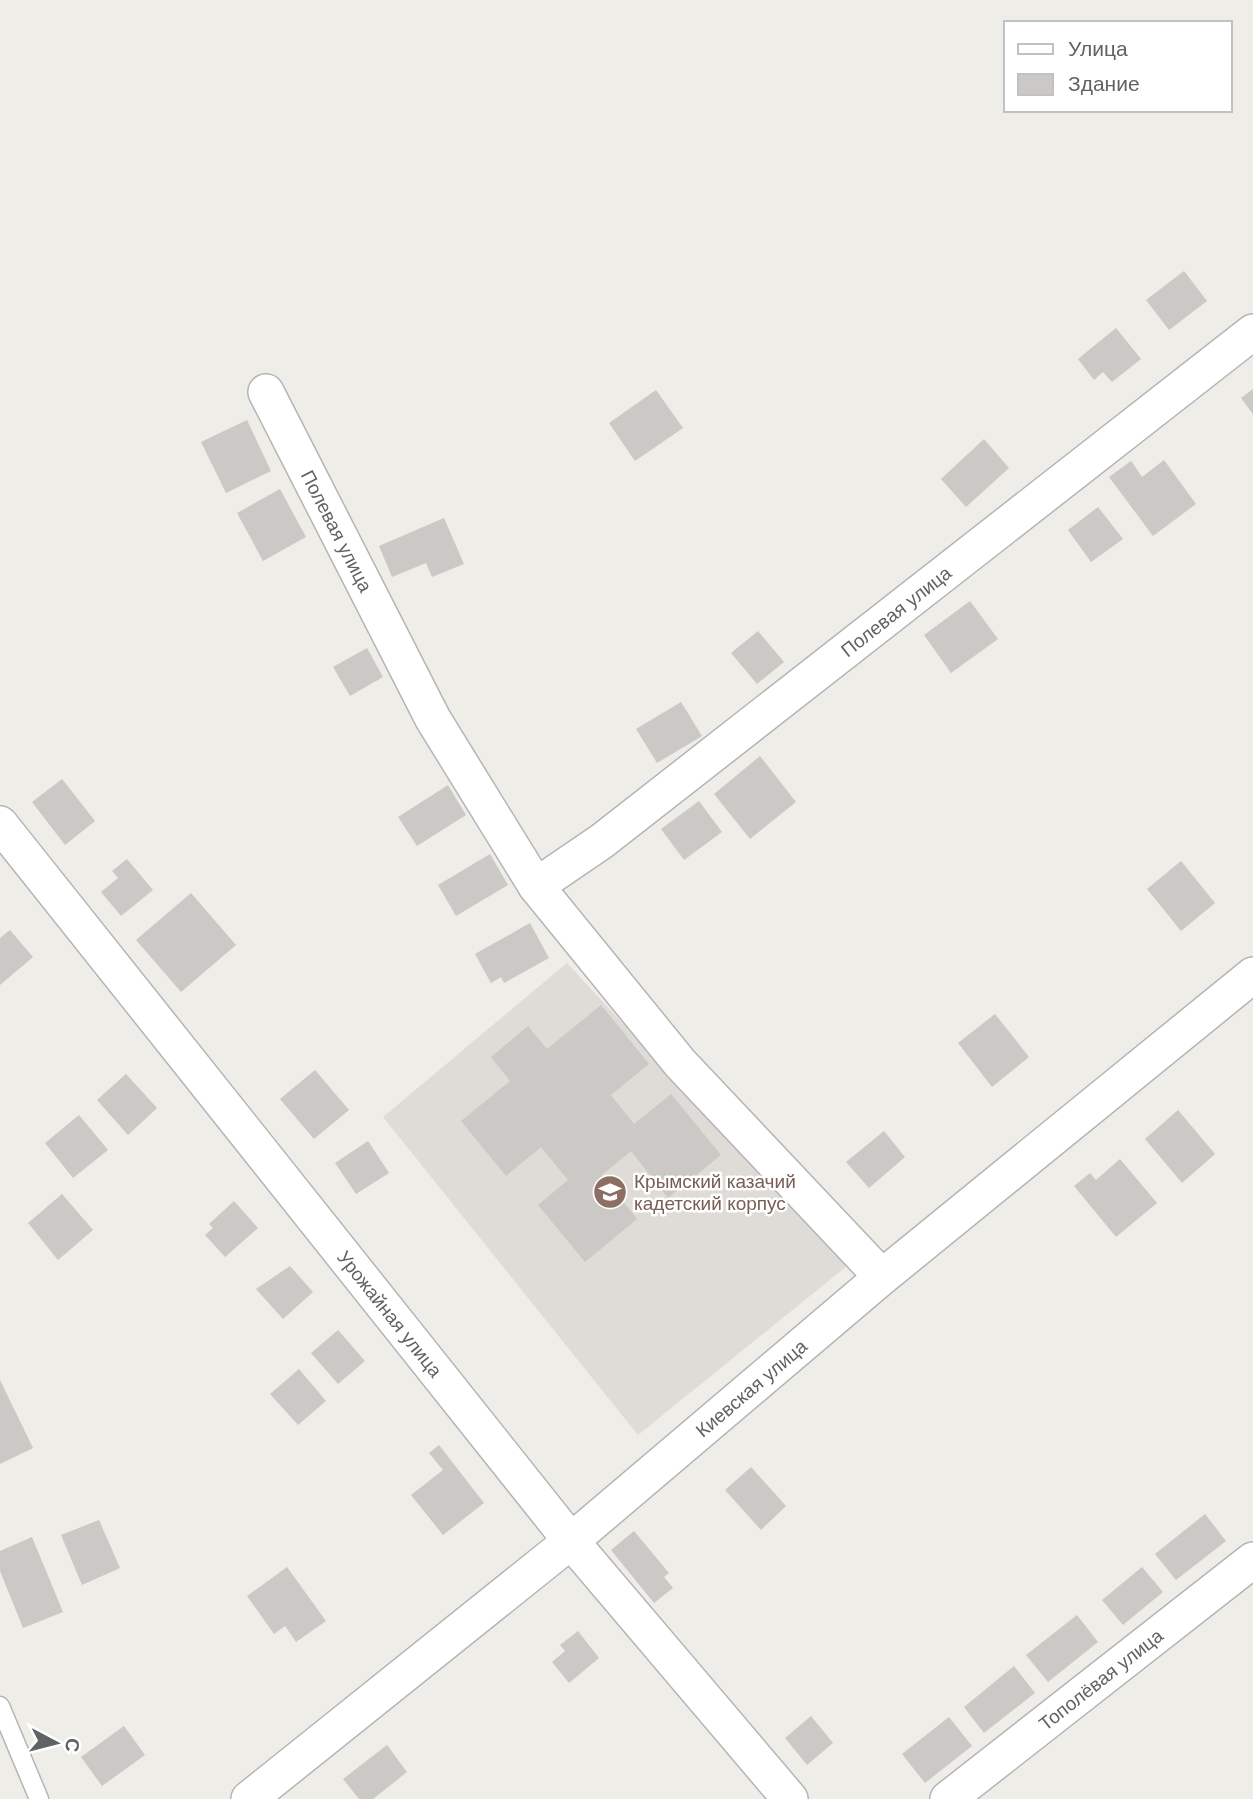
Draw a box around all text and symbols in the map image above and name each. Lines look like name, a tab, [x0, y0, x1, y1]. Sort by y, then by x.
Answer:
legend	[1004, 21, 1232, 112]
text: Улица	[1068, 37, 1128, 60]
text: Здание	[1068, 72, 1140, 95]
street label: Полевая улица	[297, 467, 377, 596]
street label: Полевая улица	[837, 561, 955, 661]
place label: Крымский казачий кадетский корпус	[634, 1171, 796, 1214]
school or university icon: Крымский казачий кадетский корпус	[591, 1173, 629, 1211]
street label: Урожайная улица	[333, 1247, 447, 1381]
street label: Киевская улица	[691, 1335, 811, 1441]
street label: Тополёвая улица	[1035, 1624, 1167, 1734]
north arrow	[21, 1708, 91, 1778]
text: С	[61, 1737, 84, 1753]

